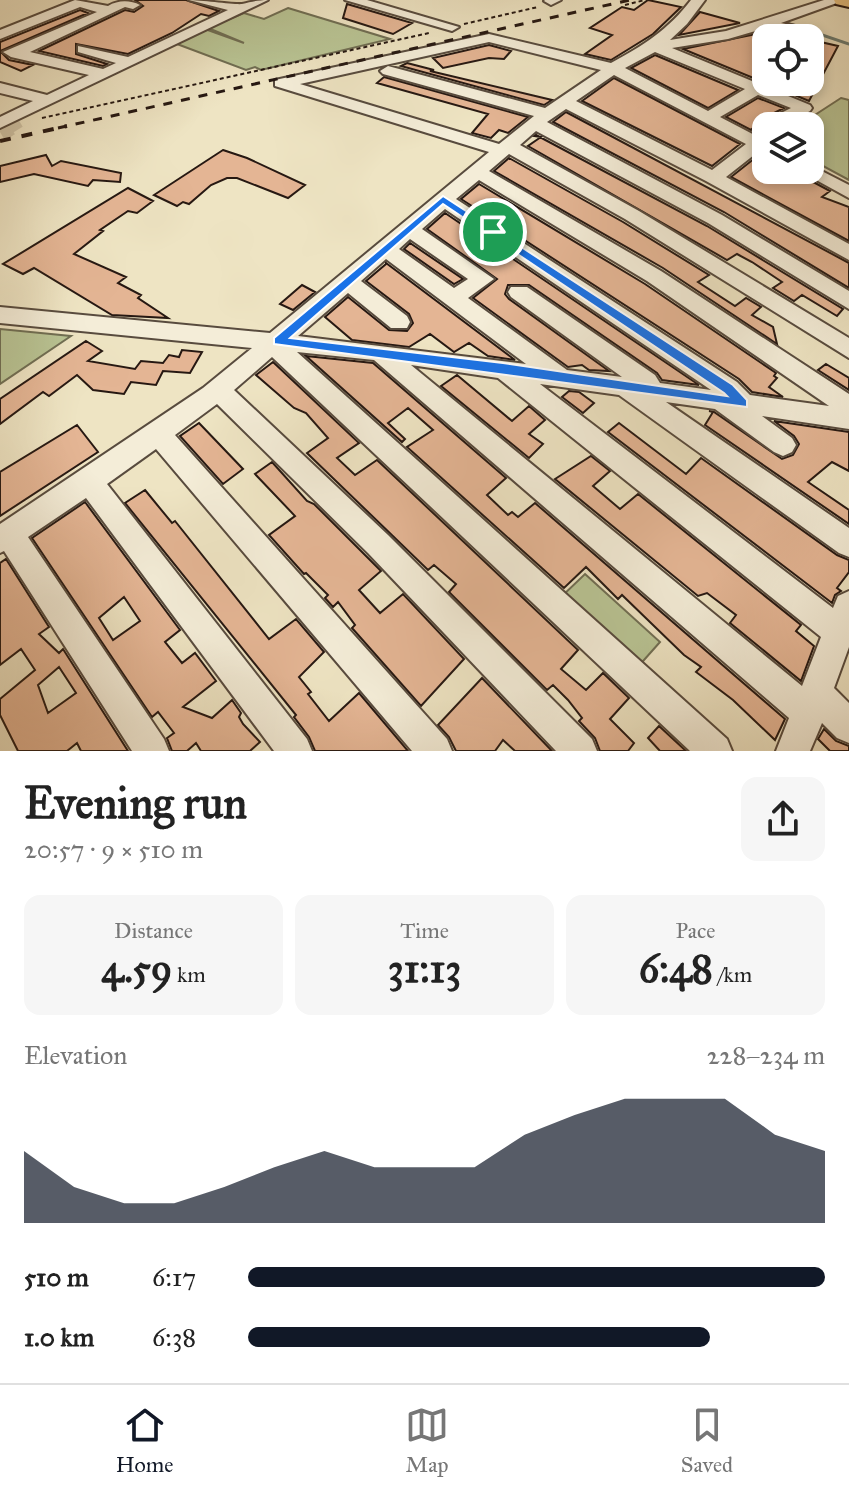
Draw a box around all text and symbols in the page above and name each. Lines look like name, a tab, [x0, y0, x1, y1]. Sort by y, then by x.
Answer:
map controls	[752, 24, 824, 184]
button: locate	[752, 24, 824, 96]
button: layers	[752, 112, 824, 184]
pin	[459, 198, 527, 266]
icon: arrive	[471, 210, 515, 254]
text: Evening run	[24, 776, 247, 830]
button: share	[741, 777, 825, 861]
text: 20:57 · 9 × 510 m	[24, 833, 203, 865]
text: Distance	[114, 917, 193, 944]
text: Time	[400, 917, 449, 944]
text: Pace	[676, 917, 715, 944]
text: 4.59	[101, 944, 172, 993]
text: 31:13	[388, 944, 461, 993]
text: 6:48	[639, 944, 713, 993]
text: km	[172, 961, 206, 988]
text: /km	[713, 961, 752, 988]
text: Elevation	[24, 1039, 127, 1071]
text: 228–234 m	[707, 1039, 825, 1071]
text: 510 m	[24, 1261, 89, 1293]
text: 6:17	[152, 1261, 196, 1293]
text: 1.0 km	[24, 1321, 94, 1353]
text: 6:38	[152, 1321, 196, 1353]
tab: Home	[116, 1403, 173, 1478]
tab: Map	[405, 1403, 449, 1478]
tab: Saved	[681, 1403, 733, 1478]

